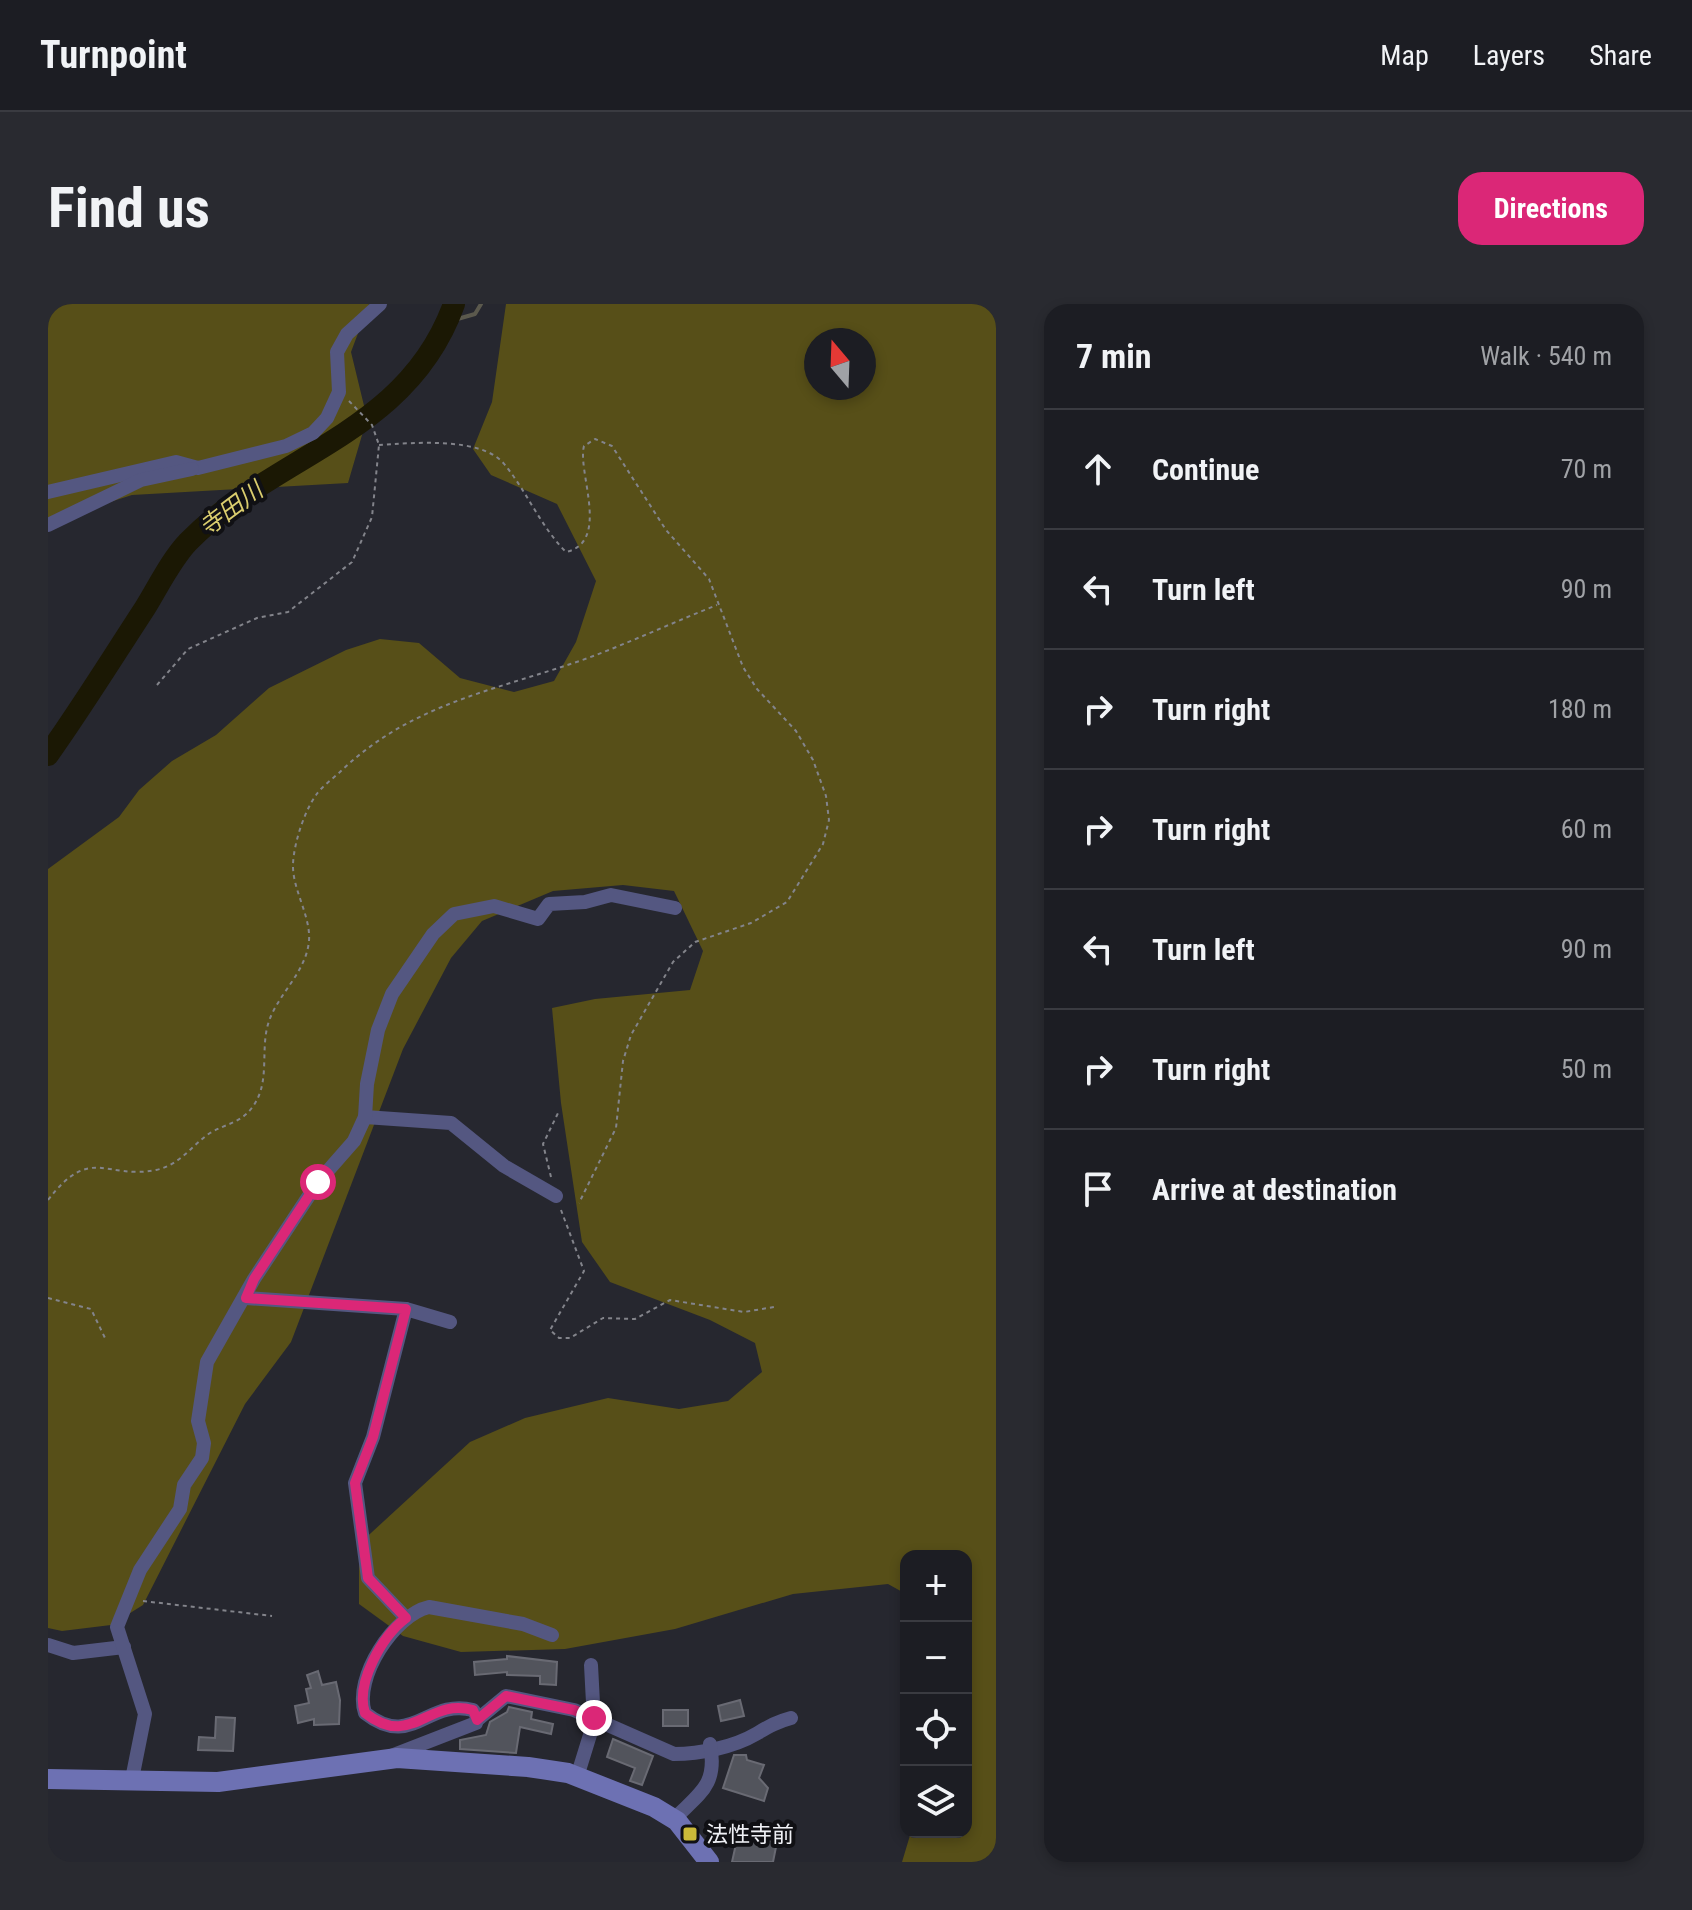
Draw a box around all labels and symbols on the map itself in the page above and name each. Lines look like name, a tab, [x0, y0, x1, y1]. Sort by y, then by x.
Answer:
north arrow	[804, 328, 876, 400]
water label: 寺田川	[194, 474, 271, 542]
route start	[300, 1164, 336, 1200]
route end	[576, 1700, 612, 1736]
place label: 法性寺前	[706, 1822, 794, 1847]
marker: 法性寺前	[681, 1825, 699, 1843]

